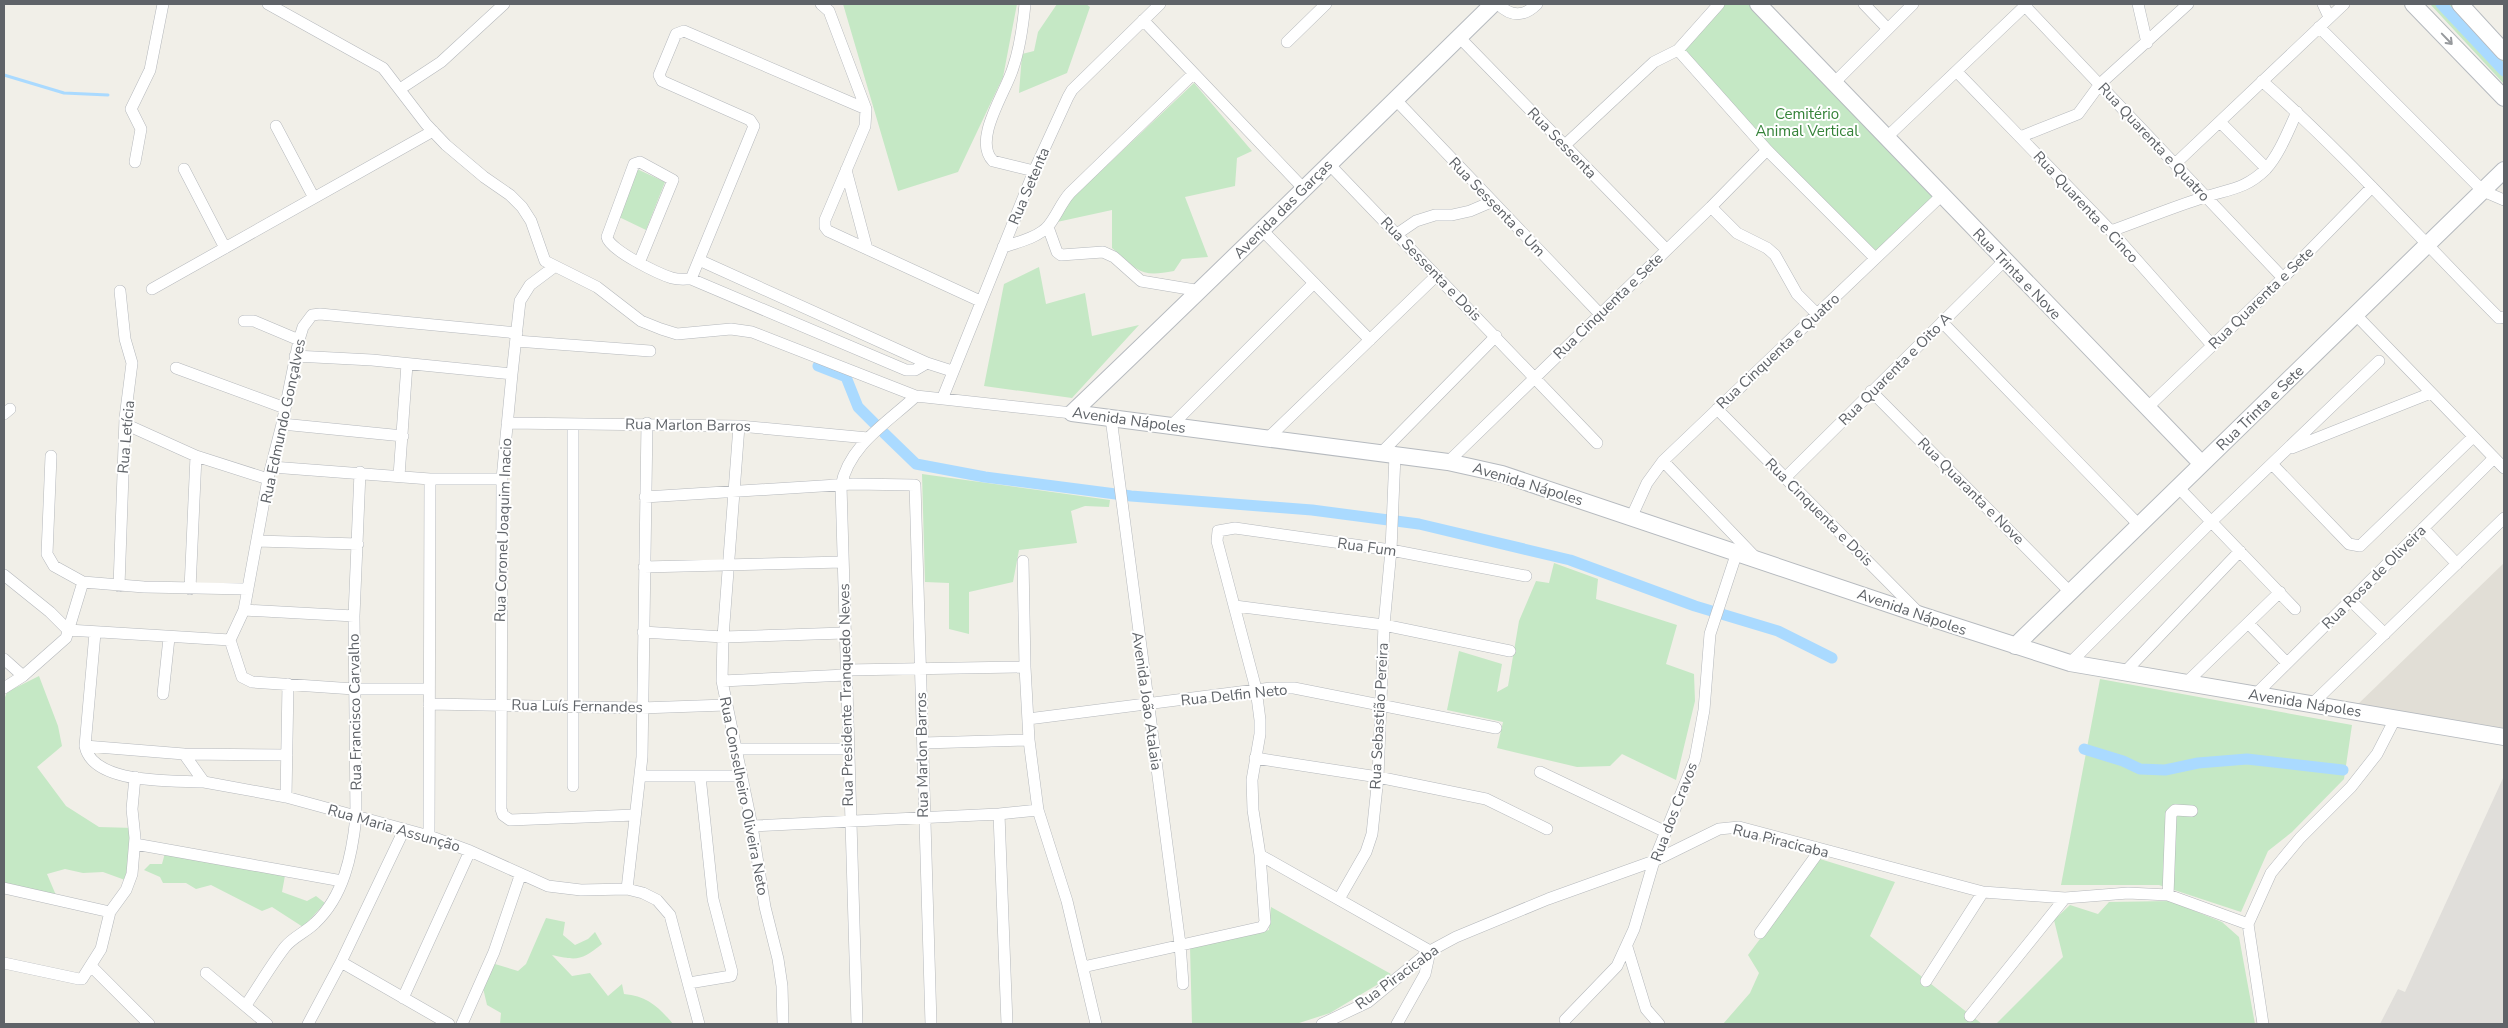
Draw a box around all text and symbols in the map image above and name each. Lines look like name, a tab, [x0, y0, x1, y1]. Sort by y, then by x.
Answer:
one-way arrow	[2441, 33, 2453, 46]
street label: Rua Quarenta e Quatro	[2094, 78, 2214, 206]
street label: Rua Sessenta	[1523, 103, 1601, 183]
park label: Cemitério Animal Vertical	[1755, 104, 1859, 141]
street label: Rua Setenta	[1004, 144, 1054, 228]
street label: Rua Quarenta e Cinco	[2029, 147, 2143, 267]
street label: Rua Sessenta e Um	[1444, 153, 1550, 261]
street label: Avenida das Garças	[1229, 155, 1337, 263]
street label: Rua Sessenta e Dois	[1376, 213, 1486, 325]
street label: Rua Trinta e Nove	[1968, 224, 2066, 324]
street label: Rua Quarenta e Sete	[2204, 242, 2318, 354]
street label: Rua Cinquenta e Sete	[1549, 248, 1667, 364]
street label: Rua Cinquenta e Quatro	[1712, 289, 1844, 413]
street label: Rua Quarenta e Oito A	[1834, 308, 1956, 430]
street label: Rua Edmundo Gonçalves	[256, 337, 310, 505]
street label: Rua Trinta e Sete	[2212, 361, 2308, 455]
street label: Rua Letícia	[113, 400, 139, 474]
street label: Avenida Nápoles	[1071, 402, 1187, 438]
street label: Rua Marlon Barros	[625, 414, 751, 436]
street label: Rua Quaranta e Nove	[1913, 433, 2029, 549]
street label: Rua Coronel Joaquim Inacio	[490, 438, 516, 622]
street label: Rua Cinquenta e Dois	[1761, 454, 1877, 570]
street label: Avenida Nápoles	[1470, 458, 1586, 510]
street label: Rua Rosa de Oliveira	[2317, 520, 2431, 634]
street label: Rua Fum	[1336, 533, 1398, 561]
street label: Rua Presidente Tranquedo Neves	[834, 583, 858, 807]
street label: Avenida Nápoles	[1855, 584, 1969, 640]
street label: Avenida João Atalaia	[1127, 630, 1167, 772]
street label: Rua Francisco Carvalho	[344, 633, 366, 791]
street label: Rua Sebastião Pereira	[1365, 642, 1393, 790]
street label: Rua Delfin Neto	[1180, 679, 1288, 711]
street label: Avenida Nápoles	[2247, 684, 2363, 722]
street label: Rua Marlon Barros	[911, 692, 933, 818]
street label: Rua Luís Fernandes	[511, 695, 643, 717]
street label: Rua Conselheiro Oliveira Neto	[715, 695, 773, 897]
street label: Rua dos Cravos	[1646, 759, 1702, 865]
street label: Rua Maria Assunção	[325, 799, 463, 857]
street label: Rua Piracicaba	[1731, 819, 1831, 863]
street label: Rua Piracicaba	[1351, 940, 1443, 1014]

